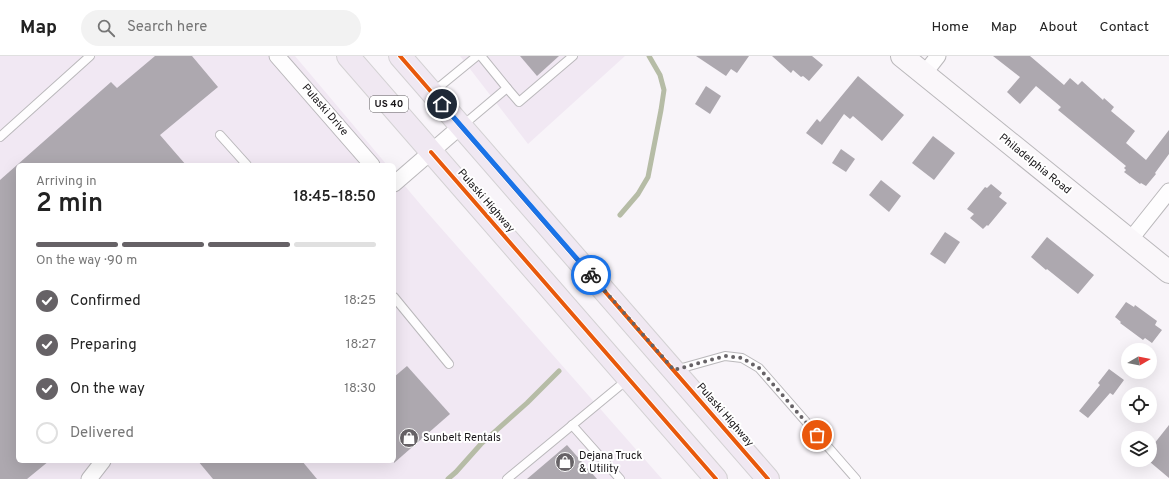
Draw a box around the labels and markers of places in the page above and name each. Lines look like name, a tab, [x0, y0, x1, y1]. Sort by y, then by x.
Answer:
pin	[425, 87, 459, 121]
pin	[800, 418, 834, 452]
shop icon: Sunbelt Rentals	[398, 427, 420, 449]
place label: Sunbelt Rentals	[423, 431, 501, 445]
place label: Dejana Truck & Utility	[579, 449, 642, 476]
shop icon: Dejana Truck & Utility	[554, 451, 576, 473]

